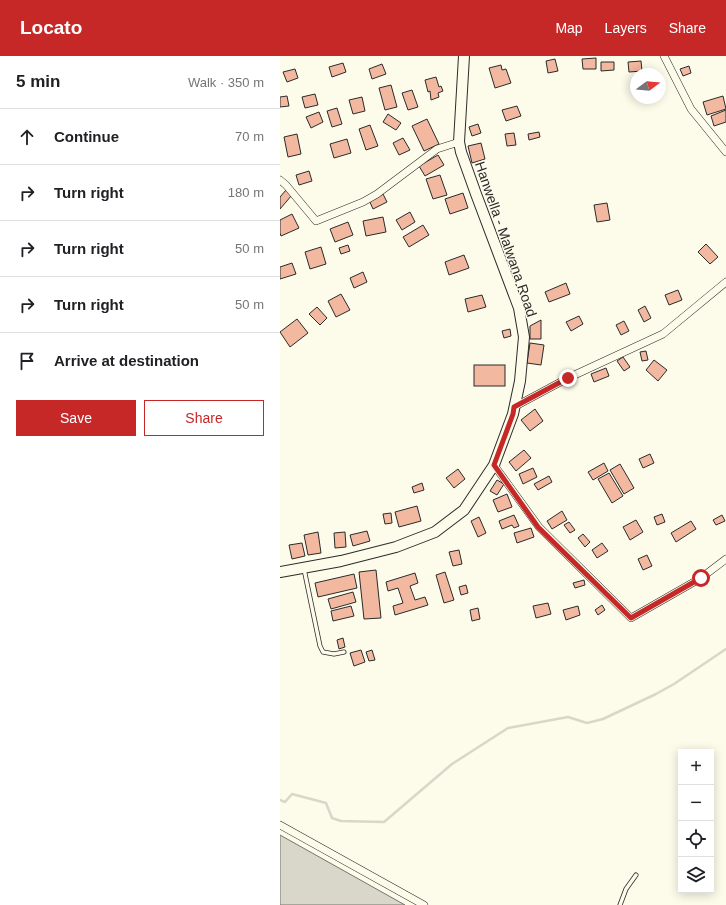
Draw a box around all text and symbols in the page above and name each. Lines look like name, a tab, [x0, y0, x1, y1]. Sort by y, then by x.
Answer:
text: Locato	[20, 17, 82, 38]
text: Map	[555, 20, 583, 36]
text: Layers	[605, 20, 647, 36]
text: Share	[669, 20, 706, 36]
north arrow	[630, 68, 666, 104]
text: 5 min	[16, 72, 60, 91]
text: Walk · 350 m	[188, 75, 264, 90]
icon: ahead	[16, 126, 38, 148]
text: Continue	[54, 128, 119, 145]
text: 70 m	[235, 129, 264, 144]
street label: Hanwella - Malwana Road	[472, 159, 540, 319]
icon: right	[16, 182, 38, 204]
text: Turn right	[54, 184, 124, 201]
text: 180 m	[228, 185, 264, 200]
icon: right	[16, 238, 38, 260]
text: Turn right	[54, 240, 124, 257]
text: 50 m	[235, 241, 264, 256]
icon: right	[16, 294, 38, 316]
text: Turn right	[54, 296, 124, 313]
text: 50 m	[235, 297, 264, 312]
icon: arrive	[16, 350, 38, 372]
text: Arrive at destination	[54, 352, 199, 369]
route end	[559, 369, 577, 387]
button: Save	[16, 400, 136, 436]
button: Share	[144, 400, 264, 436]
route start	[692, 569, 710, 587]
map controls	[678, 749, 714, 893]
button: +	[678, 749, 714, 785]
button: −	[678, 785, 714, 821]
button: locate	[678, 821, 714, 857]
button: layers	[678, 857, 714, 893]

